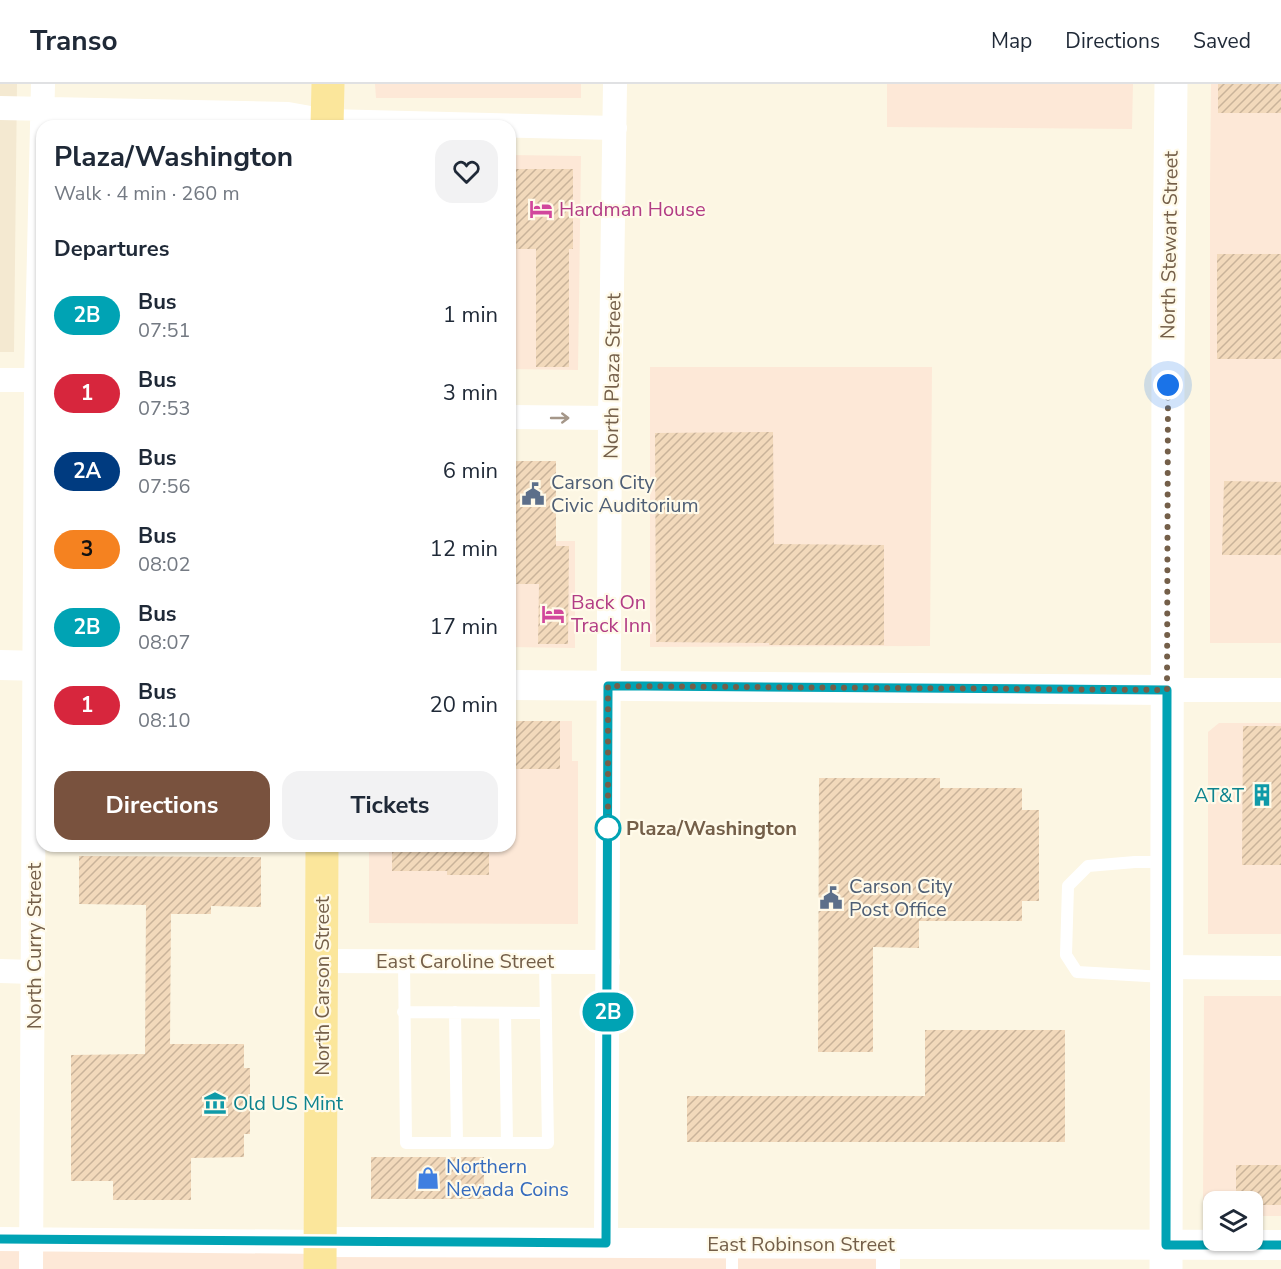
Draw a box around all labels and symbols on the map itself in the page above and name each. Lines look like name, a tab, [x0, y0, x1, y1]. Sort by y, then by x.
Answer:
street label: North Stewart Street	[1154, 150, 1185, 339]
hotel icon: Hardman House	[528, 196, 554, 222]
place label: Hardman House	[559, 196, 706, 223]
street label: North Plaza Street	[598, 292, 627, 459]
your location	[1153, 370, 1183, 400]
one-way arrow	[550, 412, 570, 424]
place label: Carson City Civic Auditorium	[551, 469, 699, 519]
public building icon: Carson City Civic Auditorium	[520, 481, 546, 507]
place label: Back On Track Inn	[571, 589, 651, 639]
hotel icon: Back On Track Inn	[540, 601, 566, 627]
place label: AT&T	[1194, 782, 1244, 809]
building icon: AT&T	[1249, 782, 1275, 808]
marker: Plaza/Washington	[595, 815, 621, 841]
place label: Plaza/Washington	[626, 815, 797, 842]
street label: North Curry Street	[21, 862, 48, 1029]
place label: Carson City Post Office	[849, 873, 953, 923]
public building icon: Carson City Post Office	[818, 885, 844, 911]
street label: North Carson Street	[309, 895, 336, 1076]
street label: East Caroline Street	[376, 948, 555, 975]
line badge: 2B	[581, 992, 635, 1032]
museum icon: Old US Mint	[202, 1090, 228, 1116]
place label: Old US Mint	[233, 1090, 344, 1117]
place label: Northern Nevada Coins	[446, 1153, 569, 1203]
shop icon: Northern Nevada Coins	[415, 1165, 441, 1191]
street label: East Robinson Street	[707, 1231, 896, 1258]

